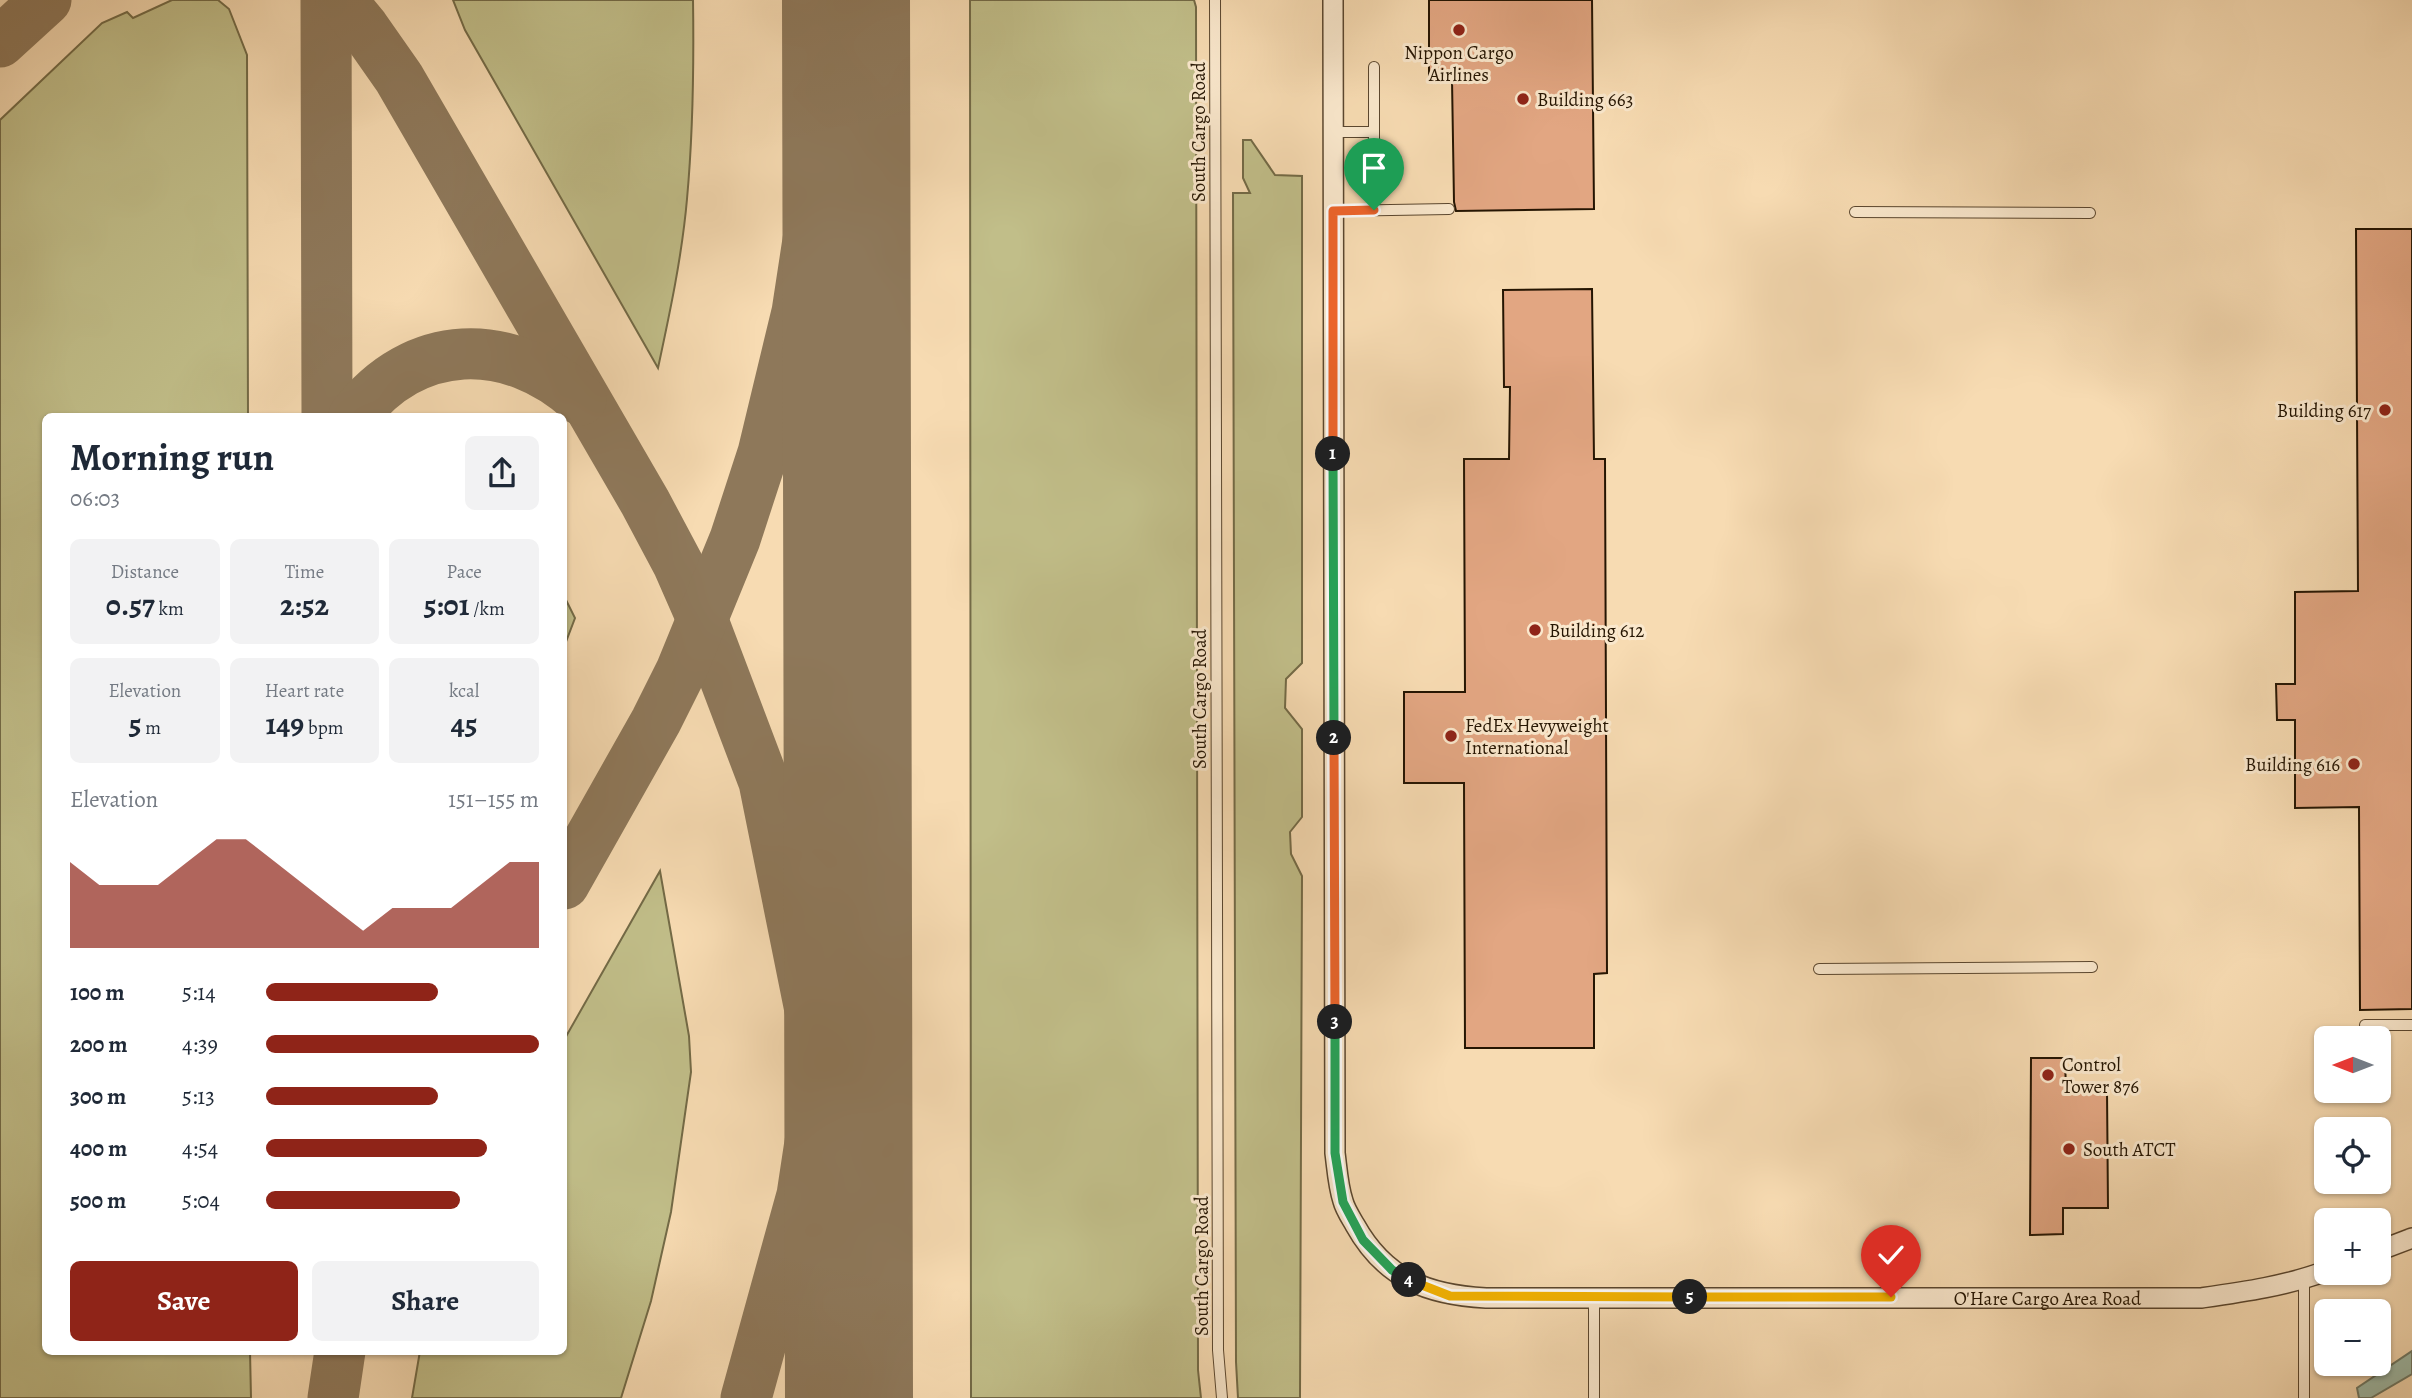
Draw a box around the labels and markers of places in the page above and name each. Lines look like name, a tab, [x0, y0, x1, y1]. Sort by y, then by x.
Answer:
marker: Nippon Cargo Airlines	[1451, 22, 1467, 38]
place label: Nippon Cargo Airlines	[1404, 40, 1514, 88]
place label: Building 663	[1537, 87, 1633, 113]
marker: Building 663	[1515, 91, 1531, 107]
pin	[1344, 138, 1404, 210]
place label: Building 617	[2277, 398, 2371, 424]
marker: Building 617	[2377, 402, 2393, 418]
pin: 1	[1316, 436, 1350, 472]
place label: Building 612	[1549, 618, 1644, 644]
marker: Building 612	[1527, 622, 1543, 638]
place label: FedEx Hevyweight International	[1465, 713, 1609, 761]
pin: 2	[1316, 720, 1352, 756]
marker: FedEx Hevyweight International	[1443, 728, 1459, 744]
place label: Building 616	[2245, 752, 2340, 778]
marker: Building 616	[2346, 756, 2362, 772]
pin: 3	[1318, 1004, 1352, 1040]
place label: Control Tower 876	[2062, 1052, 2139, 1100]
marker: Control Tower 876	[2040, 1067, 2056, 1083]
place label: South ATCT	[2083, 1137, 2176, 1163]
marker: South ATCT	[2061, 1141, 2077, 1157]
pin	[1861, 1225, 1921, 1297]
pin: 4	[1392, 1262, 1426, 1298]
pin: 5	[1672, 1280, 1708, 1314]

